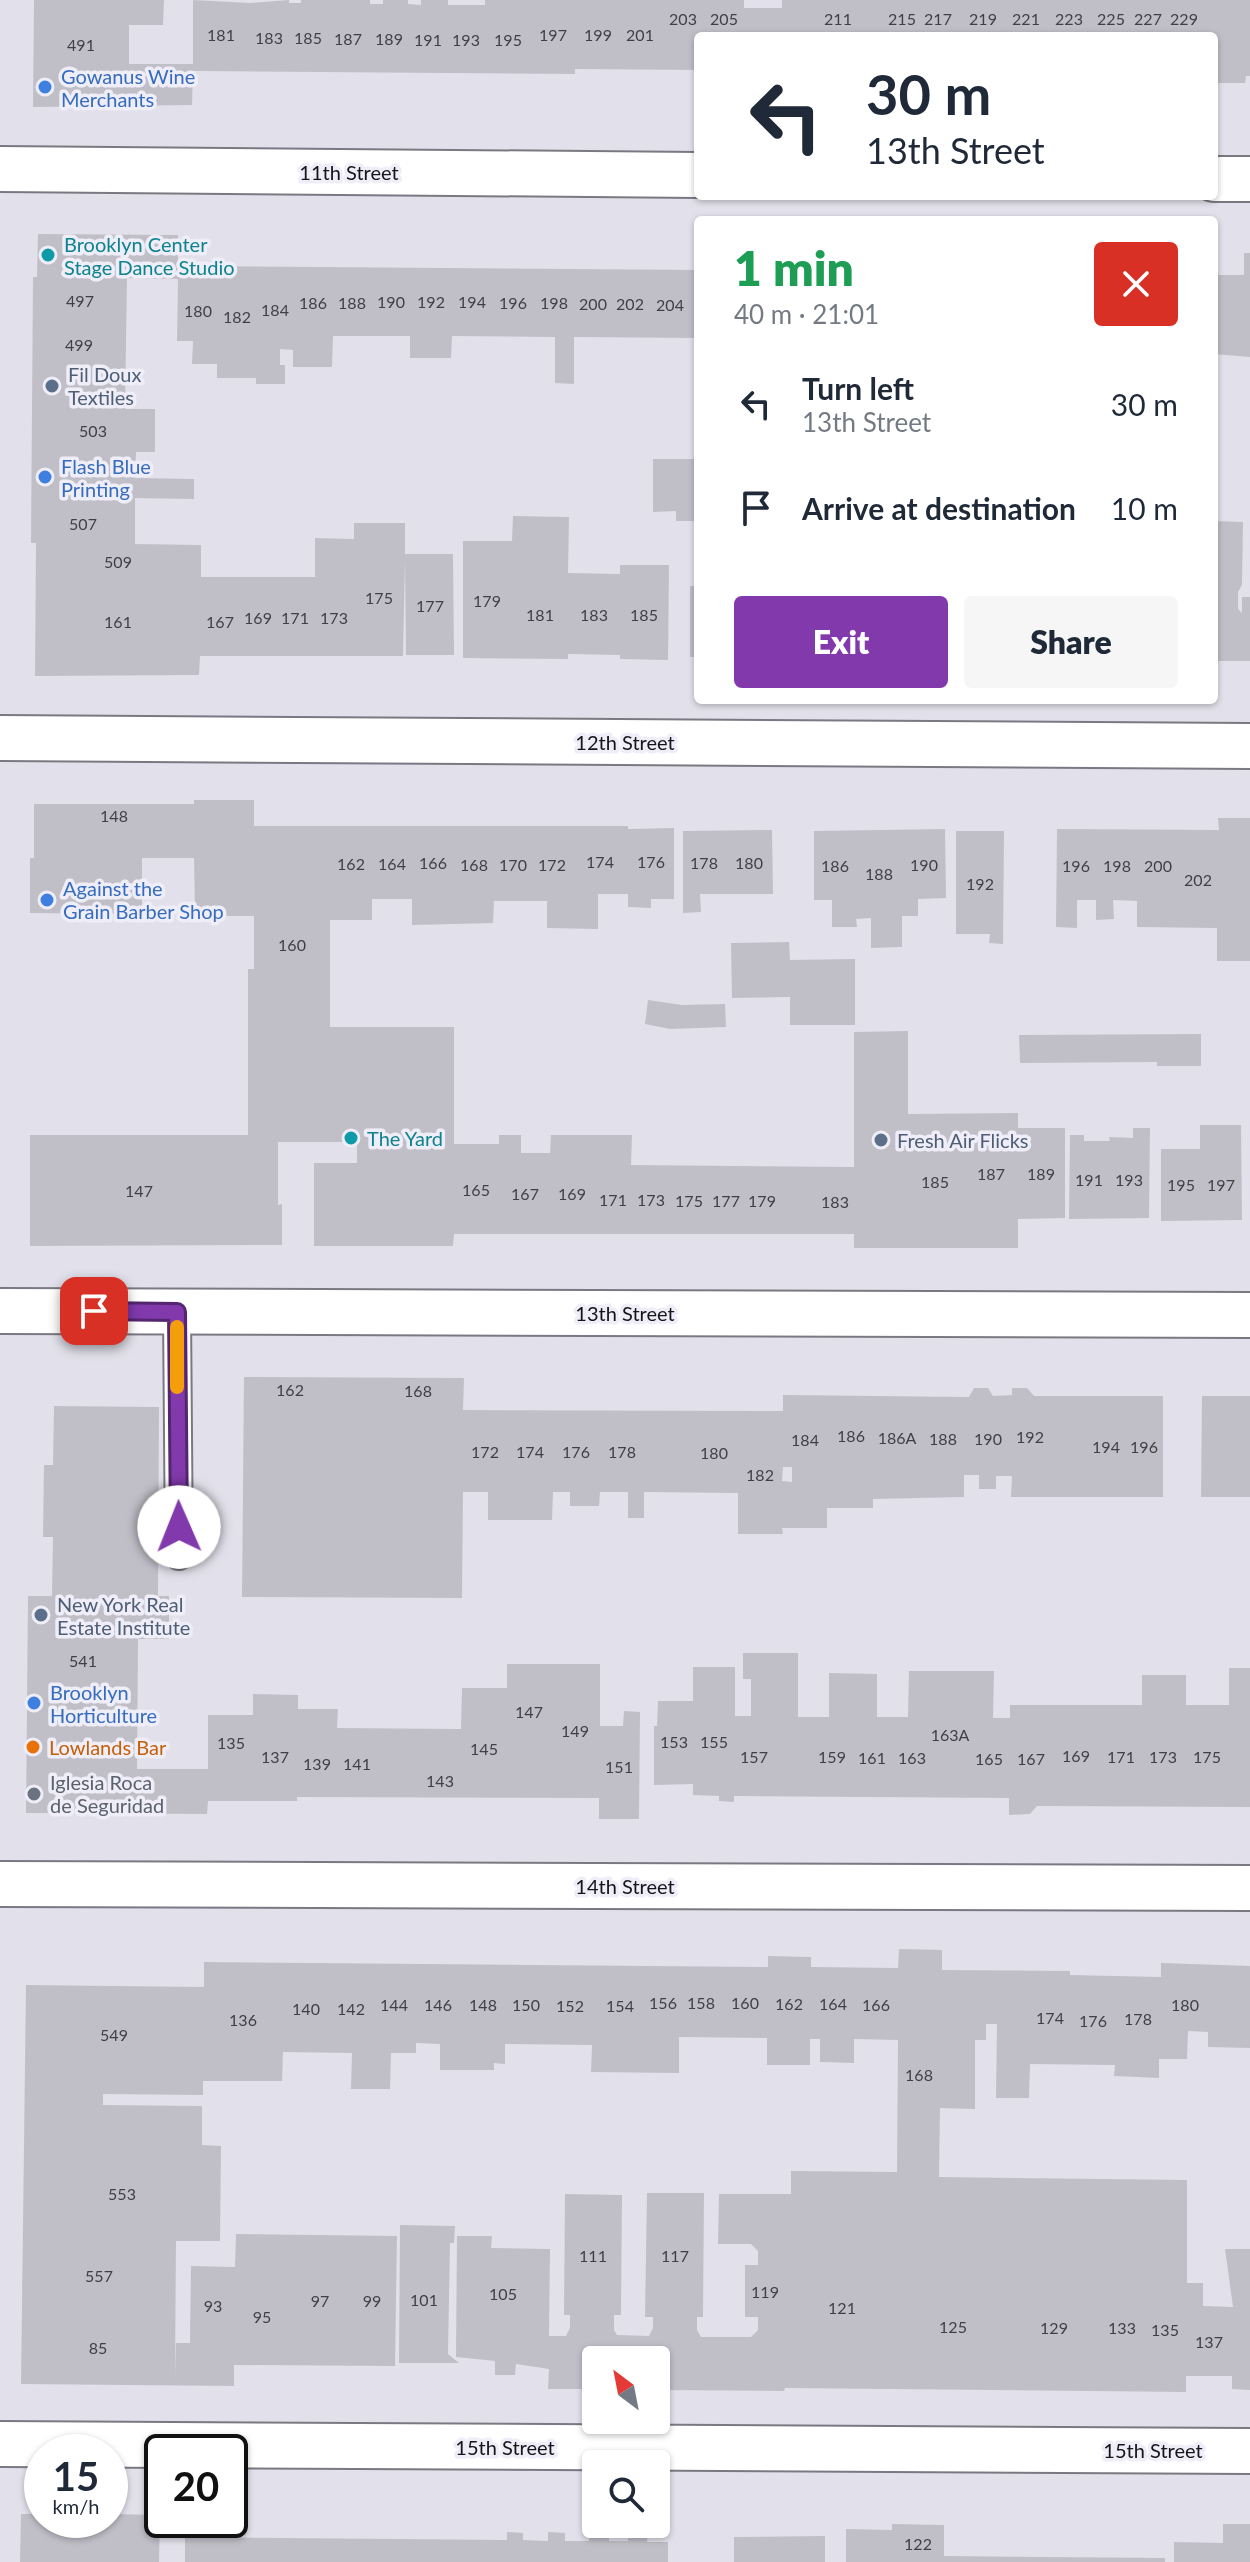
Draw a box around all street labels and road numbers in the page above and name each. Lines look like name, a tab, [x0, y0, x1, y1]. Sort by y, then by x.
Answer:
street label: 11th Street	[299, 160, 399, 184]
street label: 12th Street	[575, 730, 675, 754]
street label: 13th Street	[575, 1301, 675, 1325]
street label: 14th Street	[575, 1874, 675, 1898]
street label: 15th Street	[455, 2435, 555, 2459]
street label: 15th Street	[1103, 2438, 1203, 2462]

